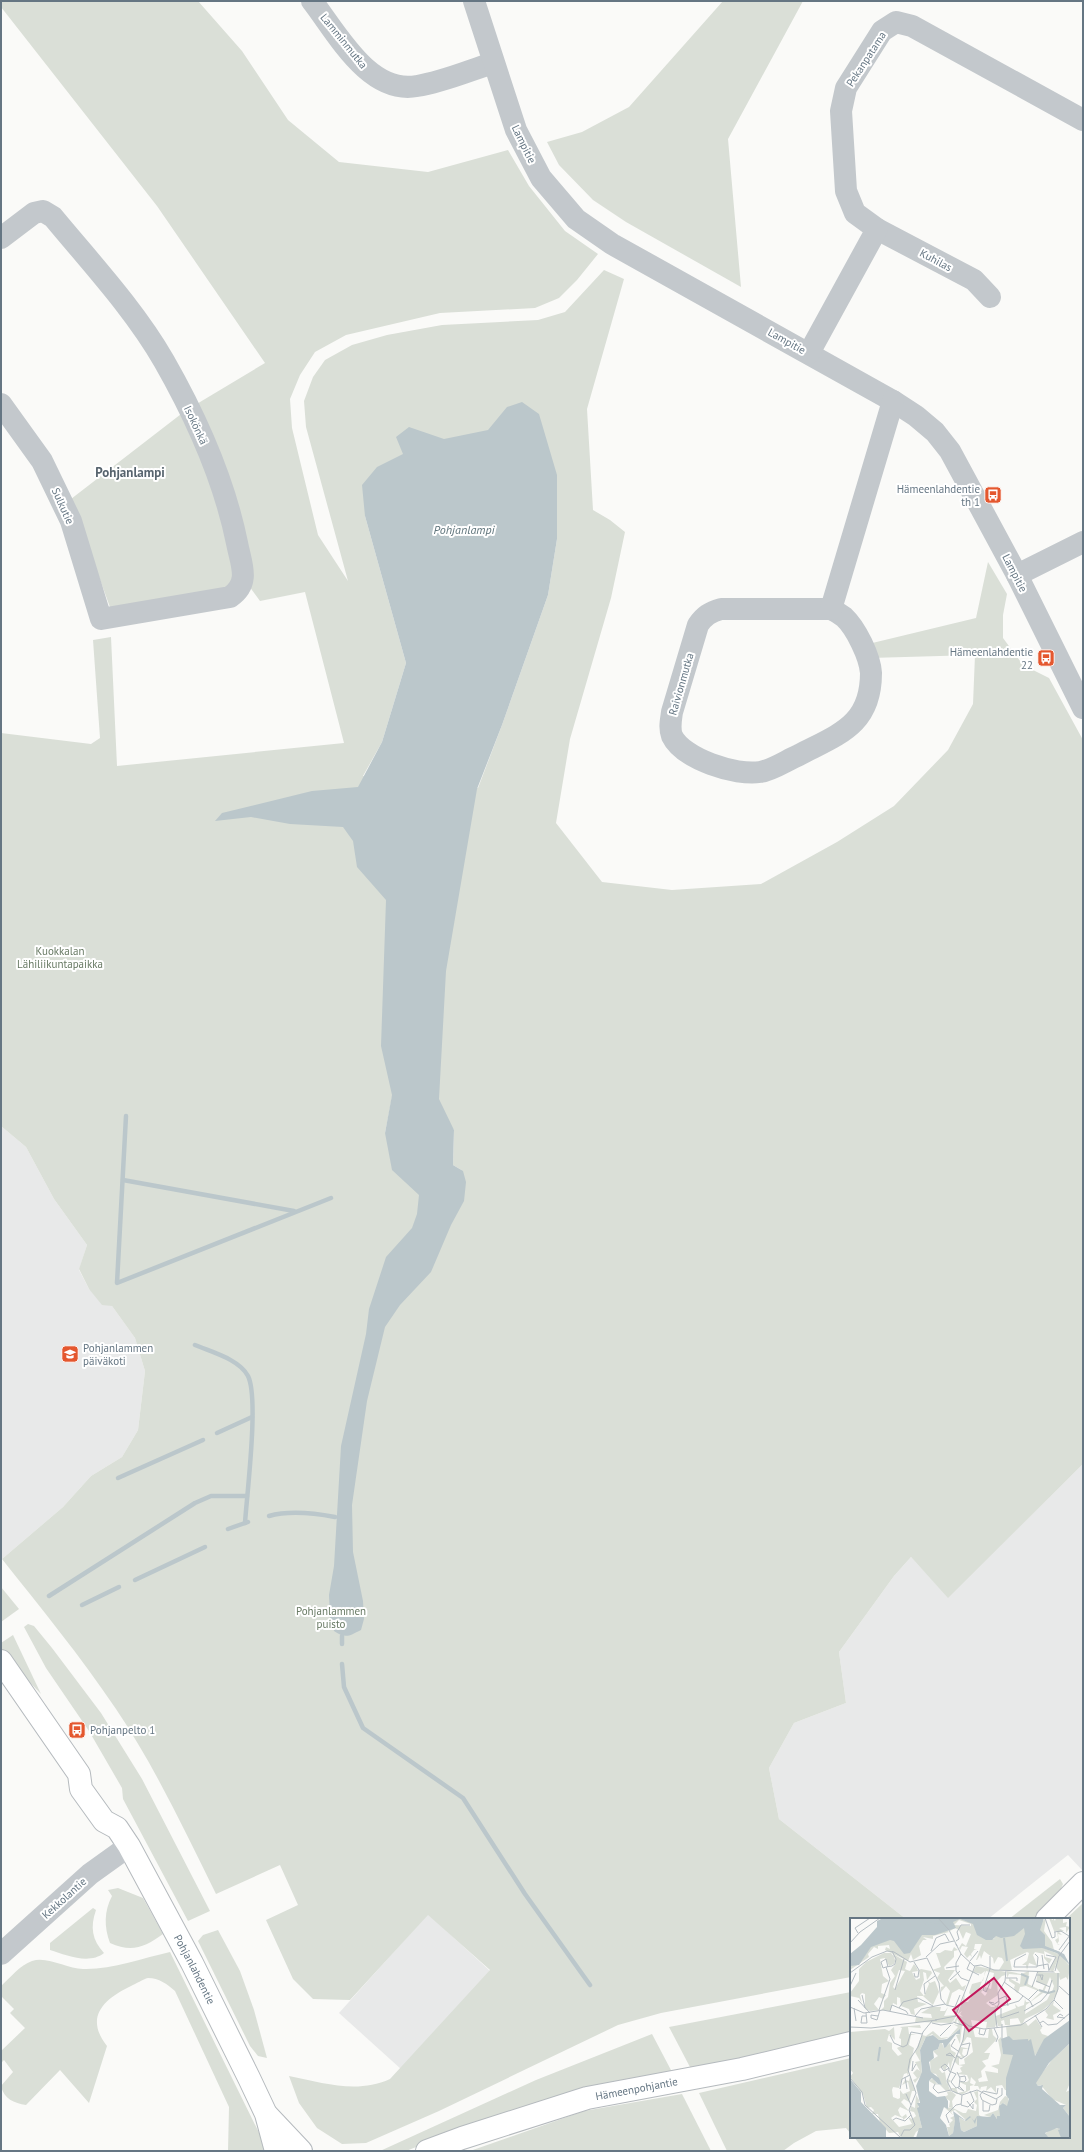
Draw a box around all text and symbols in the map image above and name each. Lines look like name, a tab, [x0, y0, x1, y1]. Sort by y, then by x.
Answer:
street label: Lamminmutka	[317, 11, 371, 71]
street label: Pekanpatama	[843, 29, 889, 89]
street label: Lampitie	[509, 122, 539, 166]
street label: Kuhilas	[917, 246, 955, 274]
street label: Lampitie	[766, 325, 809, 357]
street label: Isokönkä	[181, 403, 211, 447]
district label: Pohjanlampi	[95, 464, 165, 481]
place label: Hämeenlahdentie th 1	[897, 482, 980, 509]
bus stop icon: Hämeenlahdentie th 1	[983, 485, 1003, 505]
street label: Sulkutie	[49, 486, 77, 527]
water label: Pohjanlampi	[433, 522, 496, 537]
street label: Lampitie	[999, 552, 1031, 595]
place label: Hämeenlahdentie 22	[950, 645, 1033, 672]
bus stop icon: Hämeenlahdentie 22	[1036, 648, 1056, 668]
street label: Raivionmutka	[665, 651, 697, 717]
park label: Kuokkalan Lähiliikuntapaikka	[17, 944, 103, 971]
place label: Pohjanlammen päiväkoti	[83, 1341, 153, 1368]
school or university icon: Pohjanlammen päiväkoti	[60, 1344, 80, 1364]
park label: Pohjanlammen puisto	[296, 1604, 366, 1631]
bus stop icon: Pohjanpelto 1	[67, 1720, 87, 1740]
place label: Pohjanpelto 1	[90, 1723, 155, 1737]
street label: Kekkolantie	[39, 1874, 89, 1922]
inset map	[850, 1918, 1070, 2138]
street label: Pohjanlahdentie	[171, 1932, 219, 2007]
street label: Hämeenpohjantie	[594, 2074, 679, 2103]

